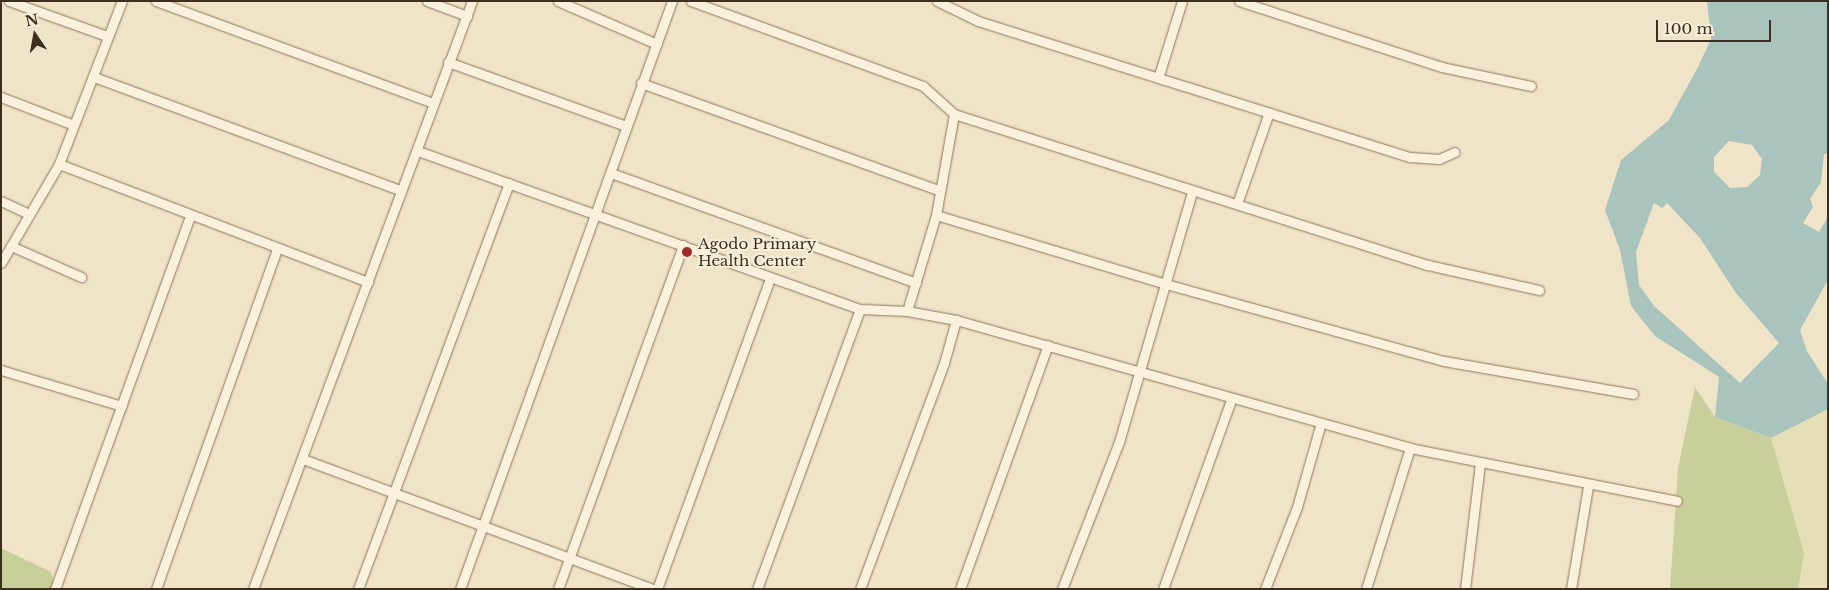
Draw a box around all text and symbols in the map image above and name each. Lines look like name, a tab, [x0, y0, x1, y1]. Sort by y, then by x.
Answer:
north arrow	[10, 10, 60, 60]
text: N	[24, 10, 40, 31]
scale bar	[1659, 10, 1774, 42]
text: 100 m	[1664, 19, 1713, 38]
place label: Agodo Primary Health Center	[698, 234, 816, 269]
marker: Agodo Primary Health Center	[680, 245, 694, 259]

